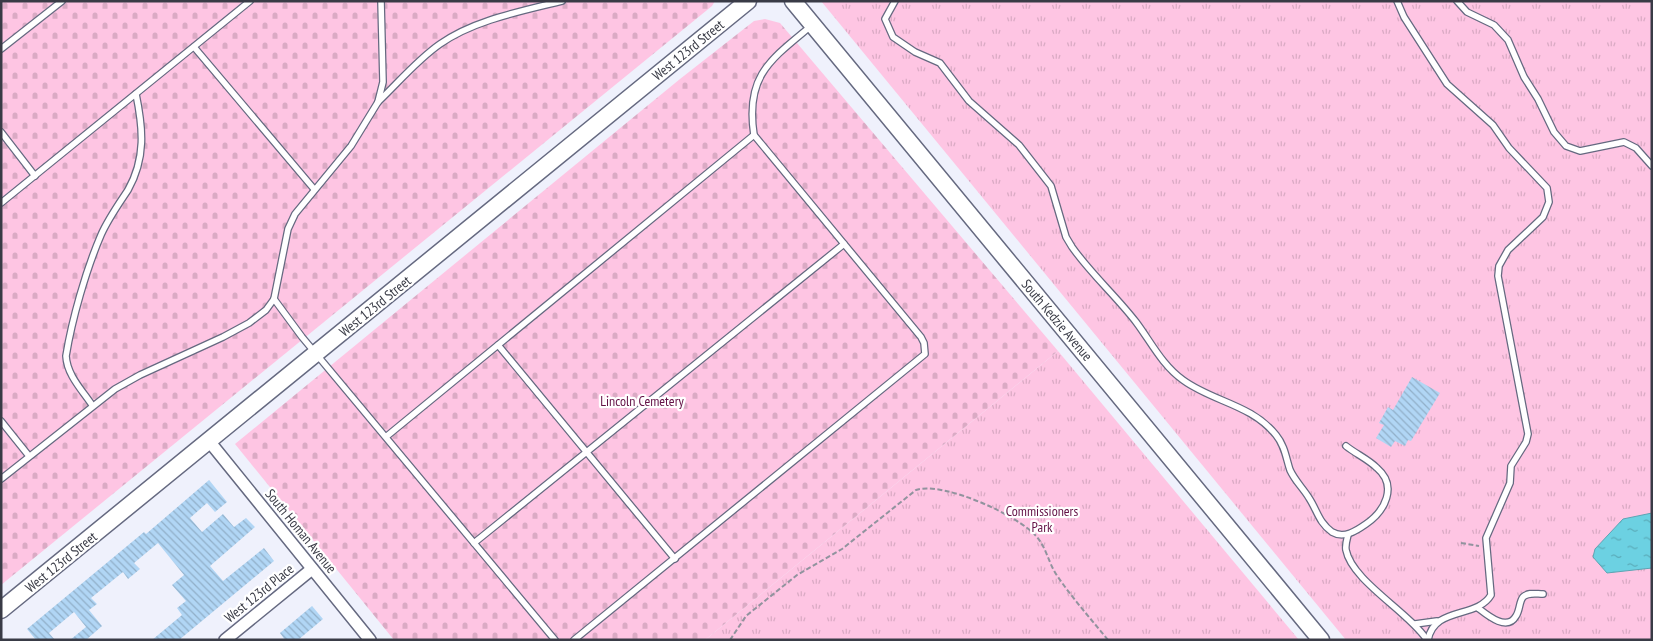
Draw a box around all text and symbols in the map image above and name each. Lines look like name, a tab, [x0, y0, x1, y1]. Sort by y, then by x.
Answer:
street label: West 123rd Street	[649, 16, 728, 84]
street label: West 123rd Street	[336, 272, 415, 340]
street label: South Kedzie Avenue	[1018, 275, 1097, 365]
park label: Lincoln Cemetery	[600, 392, 684, 410]
street label: South Homan Avenue	[261, 485, 341, 577]
park label: Commissioners Park	[1006, 502, 1078, 536]
street label: West 123rd Street	[22, 528, 101, 596]
street label: West 123rd Place	[221, 560, 297, 626]

